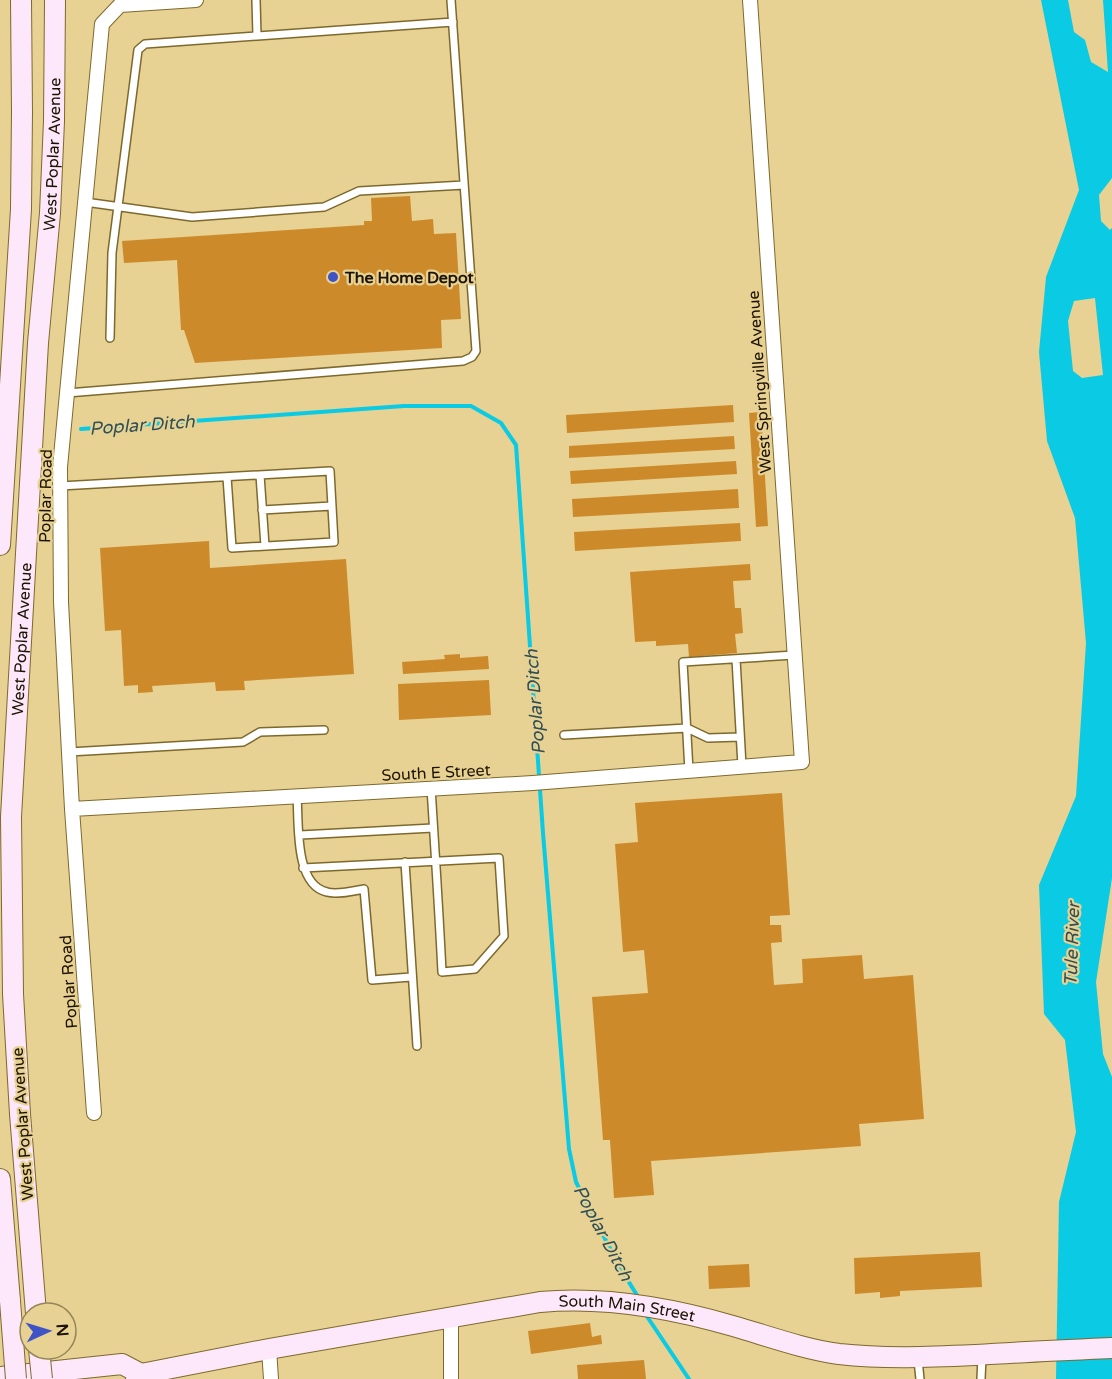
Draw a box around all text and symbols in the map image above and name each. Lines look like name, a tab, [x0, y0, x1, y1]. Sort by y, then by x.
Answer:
street label: West Poplar Avenue	[39, 77, 65, 232]
place label: The Home Depot	[344, 268, 475, 288]
marker: The Home Depot	[326, 270, 340, 284]
street label: West Springville Avenue	[744, 290, 776, 474]
water label: Poplar Ditch	[89, 410, 196, 440]
street label: Poplar Road	[35, 449, 57, 543]
street label: West Poplar Avenue	[8, 562, 36, 716]
water label: Poplar Ditch	[520, 648, 550, 755]
street label: South E Street	[381, 760, 491, 786]
water label: Tule River	[1060, 900, 1085, 986]
street label: Poplar Road	[56, 934, 82, 1029]
street label: West Poplar Avenue	[8, 1047, 38, 1201]
water label: Poplar Ditch	[569, 1181, 638, 1286]
street label: South Main Street	[558, 1291, 697, 1327]
north arrow	[18, 1301, 78, 1361]
text: N	[52, 1323, 72, 1337]

